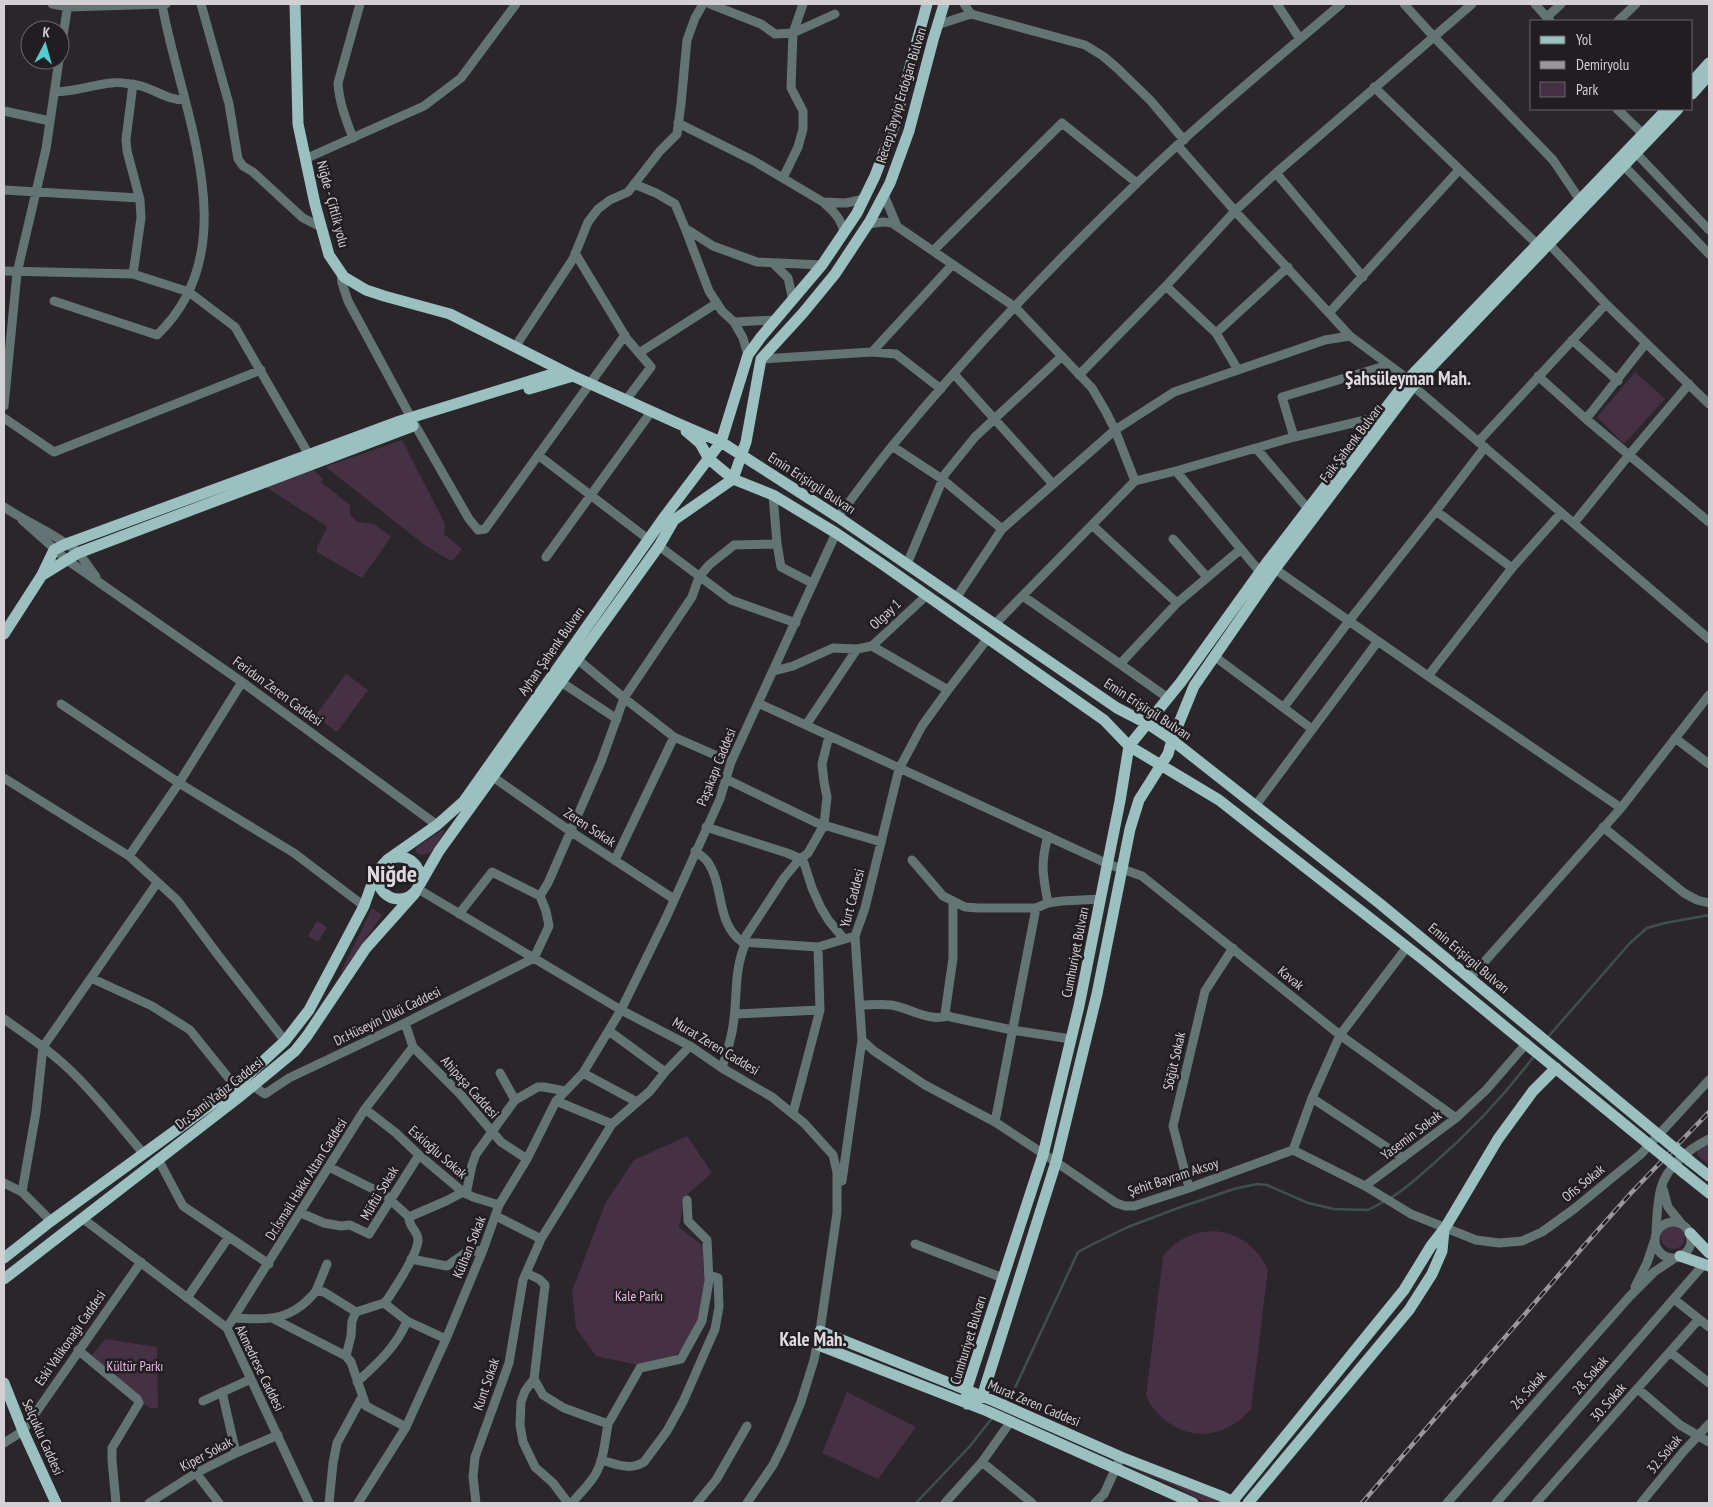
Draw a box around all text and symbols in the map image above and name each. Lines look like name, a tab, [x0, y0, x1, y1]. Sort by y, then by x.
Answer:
north arrow	[20, 20, 70, 70]
legend	[1530, 20, 1693, 110]
text: K	[42, 23, 52, 41]
street label: Recep Tayyip Erdoğan Bulvarı	[872, 25, 930, 165]
text: Yol	[1576, 30, 1592, 49]
text: Demiryolu	[1576, 55, 1629, 74]
text: Park	[1576, 80, 1598, 99]
street label: Niğde - Çiftlik yolu	[313, 159, 353, 249]
district label: Şahsüleyman Mah.	[1345, 366, 1471, 390]
street label: Faik Şahenk Bulvarı	[1316, 400, 1386, 486]
street label: Emin Erişirgil Bulvarı	[765, 448, 859, 518]
street label: Olgay 1	[865, 595, 905, 633]
street label: Ayhan Şahenk Bulvarı	[514, 603, 588, 699]
street label: Feridun Zeren Caddesi	[229, 652, 327, 730]
street label: Emin Erişirgil Bulvarı	[1101, 674, 1195, 744]
street label: Paşakapı Caddesi	[692, 725, 740, 809]
street label: Zeren Sokak	[561, 803, 620, 851]
district label: Niğde	[367, 858, 417, 889]
street label: Yurt Caddesi	[836, 867, 868, 929]
street label: Cumhuriyet Bulvarı	[1057, 905, 1093, 999]
street label: Emin Erişirgil Bulvarı	[1425, 919, 1513, 997]
street label: Kavak	[1274, 962, 1308, 994]
street label: Dr.Hüseyin Ülkü Caddesi	[331, 982, 443, 1050]
street label: Murat Zeren Caddesi	[669, 1013, 763, 1079]
street label: Söğüt Sokak	[1159, 1029, 1190, 1092]
street label: Ahipaşa Caddesi	[437, 1052, 503, 1122]
street label: Dr. Sami Yağız Caddesi	[171, 1053, 267, 1133]
street label: Yasemin Sokak	[1377, 1106, 1445, 1164]
street label: Dr.İsmail Hakkı Altan Caddesi	[261, 1115, 351, 1243]
street label: Eskioğlu Sokak	[405, 1122, 472, 1183]
street label: Şehit Bayram Aksoy	[1125, 1154, 1221, 1200]
street label: Ofis Sokak	[1558, 1160, 1609, 1206]
street label: Müftü Sokak	[356, 1162, 402, 1223]
street label: Külhan Sokak	[448, 1213, 490, 1281]
street label: Eski Valikonağı Caddesi	[30, 1287, 110, 1389]
park label: Kale Parkı	[615, 1287, 663, 1305]
street label: Cumhuriyet Bulvarı	[946, 1293, 990, 1387]
street label: Akmedrese Caddesi	[231, 1322, 289, 1414]
district label: Kale Mah.	[779, 1327, 847, 1351]
street label: 28. Sokak	[1568, 1351, 1612, 1398]
street label: Kunt Sokak	[469, 1355, 504, 1413]
park label: Kültür Parkı	[107, 1357, 163, 1375]
street label: 26. Sokak	[1506, 1367, 1550, 1413]
street label: Murat Zeren Caddesi	[985, 1375, 1083, 1431]
street label: 30. Sokak	[1586, 1378, 1630, 1425]
street label: Selçuklu Caddesi	[18, 1396, 68, 1478]
street label: 32. Sokak	[1642, 1430, 1686, 1477]
street label: Kiper Sokak	[177, 1432, 236, 1475]

